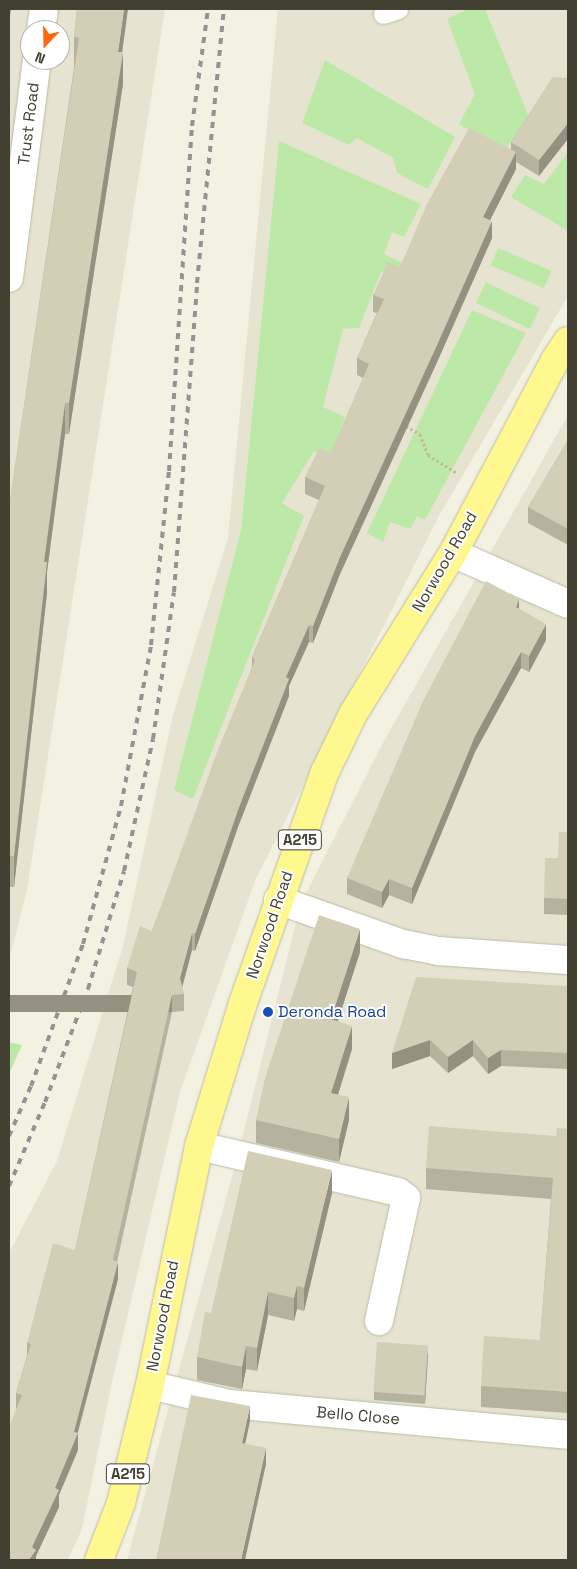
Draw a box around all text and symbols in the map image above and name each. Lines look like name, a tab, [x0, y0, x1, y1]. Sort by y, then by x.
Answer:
north arrow	[20, 20, 70, 70]
text: N	[32, 48, 48, 68]
street label: Trust Road	[14, 82, 44, 166]
street label: Norwood Road	[409, 508, 481, 616]
road number: A215	[278, 828, 322, 852]
street label: Norwood Road	[243, 869, 297, 981]
place label: Deronda Road	[278, 1002, 386, 1022]
marker: Deronda Road	[262, 1006, 274, 1018]
street label: Norwood Road	[143, 1259, 183, 1373]
street label: Bello Close	[315, 1403, 401, 1429]
road number: A215	[106, 1462, 150, 1486]

